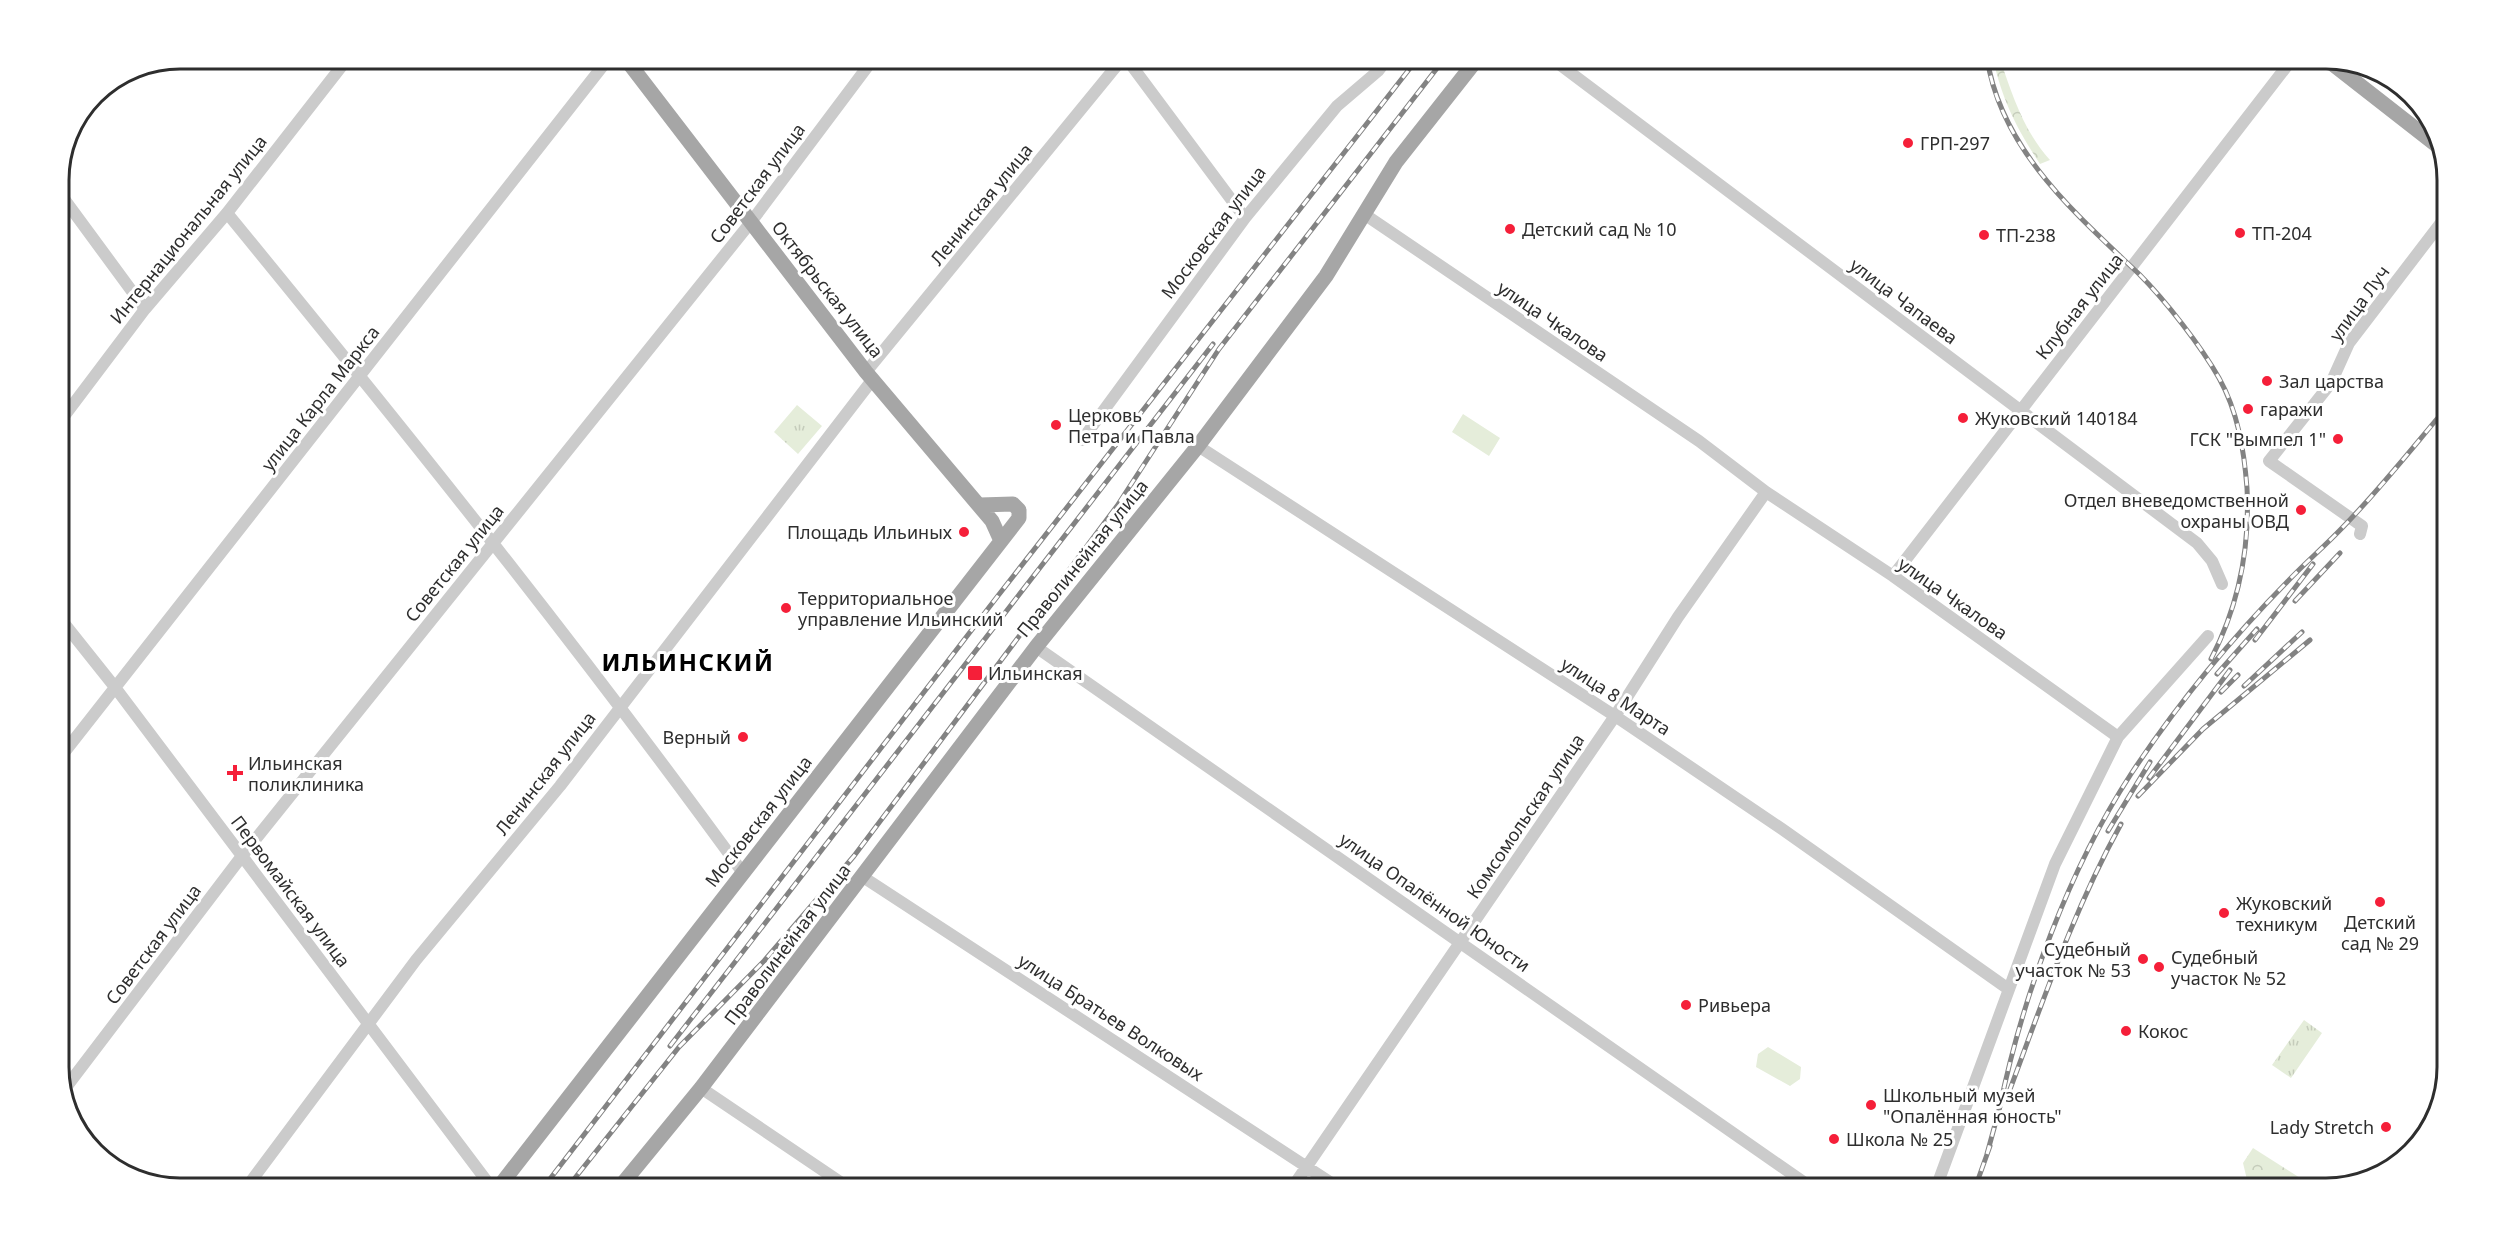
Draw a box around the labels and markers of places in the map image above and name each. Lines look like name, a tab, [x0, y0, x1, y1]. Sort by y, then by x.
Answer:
place label: ГРП-297	[1920, 131, 1990, 155]
marker: ГРП-297	[1901, 136, 1915, 150]
place label: Детский сад № 10	[1522, 217, 1677, 241]
place label: ТП-204	[2252, 221, 2312, 245]
marker: Детский сад № 10	[1503, 222, 1517, 236]
place label: ТП-238	[1996, 223, 2056, 247]
marker: ТП-204	[2233, 226, 2247, 240]
marker: ТП-238	[1977, 228, 1991, 242]
place label: Зал царства	[2279, 369, 2384, 393]
marker: Зал царства	[2260, 374, 2274, 388]
place label: гаражи	[2260, 397, 2323, 421]
marker: гаражи	[2241, 402, 2255, 416]
place label: Церковь Петра и Павла	[1068, 403, 1195, 448]
place label: Жуковский 140184	[1975, 406, 2138, 430]
marker: Жуковский 140184	[1956, 411, 1970, 425]
marker: Церковь Петра и Павла	[1049, 418, 1063, 432]
place label: ГСК "Вымпел 1"	[2190, 427, 2326, 451]
marker: ГСК "Вымпел 1"	[2331, 432, 2345, 446]
place label: Отдел вневедомственной охраны ОВД	[2064, 488, 2289, 533]
marker: Отдел вневедомственной охраны ОВД	[2294, 503, 2308, 517]
place label: Площадь Ильиных	[787, 520, 953, 544]
marker: Площадь Ильиных	[957, 525, 971, 539]
place label: Территориальное управление Ильинский	[798, 586, 1004, 631]
marker: Территориальное управление Ильинский	[779, 601, 793, 615]
place label: Ильинская	[988, 661, 1083, 685]
marker: Ильинская	[966, 664, 984, 682]
place label: Верный	[663, 725, 731, 749]
marker: Верный	[736, 730, 750, 744]
place label: Ильинская поликлиника	[248, 751, 364, 796]
marker: Ильинская поликлиника	[226, 764, 244, 782]
place label: Жуковский техникум	[2236, 891, 2332, 936]
marker: Детский сад № 29	[2373, 895, 2387, 909]
marker: Жуковский техникум	[2217, 906, 2231, 920]
place label: Детский сад № 29	[2341, 910, 2419, 955]
place label: Судебный участок № 53	[2016, 937, 2131, 982]
place label: Судебный участок № 52	[2171, 945, 2286, 990]
marker: Судебный участок № 53	[2136, 952, 2150, 966]
marker: Судебный участок № 52	[2152, 960, 2166, 974]
place label: Ривьера	[1698, 993, 1771, 1017]
marker: Ривьера	[1679, 998, 1693, 1012]
place label: Кокос	[2138, 1019, 2188, 1043]
marker: Кокос	[2119, 1024, 2133, 1038]
place label: Школьный музей "Опалённая юность"	[1883, 1083, 2062, 1128]
marker: Школьный музей "Опалённая юность"	[1864, 1098, 1878, 1112]
place label: Lady Stretch	[2270, 1115, 2374, 1139]
marker: Lady Stretch	[2379, 1120, 2393, 1134]
place label: Школа № 25	[1846, 1127, 1953, 1151]
marker: Школа № 25	[1827, 1132, 1841, 1146]

